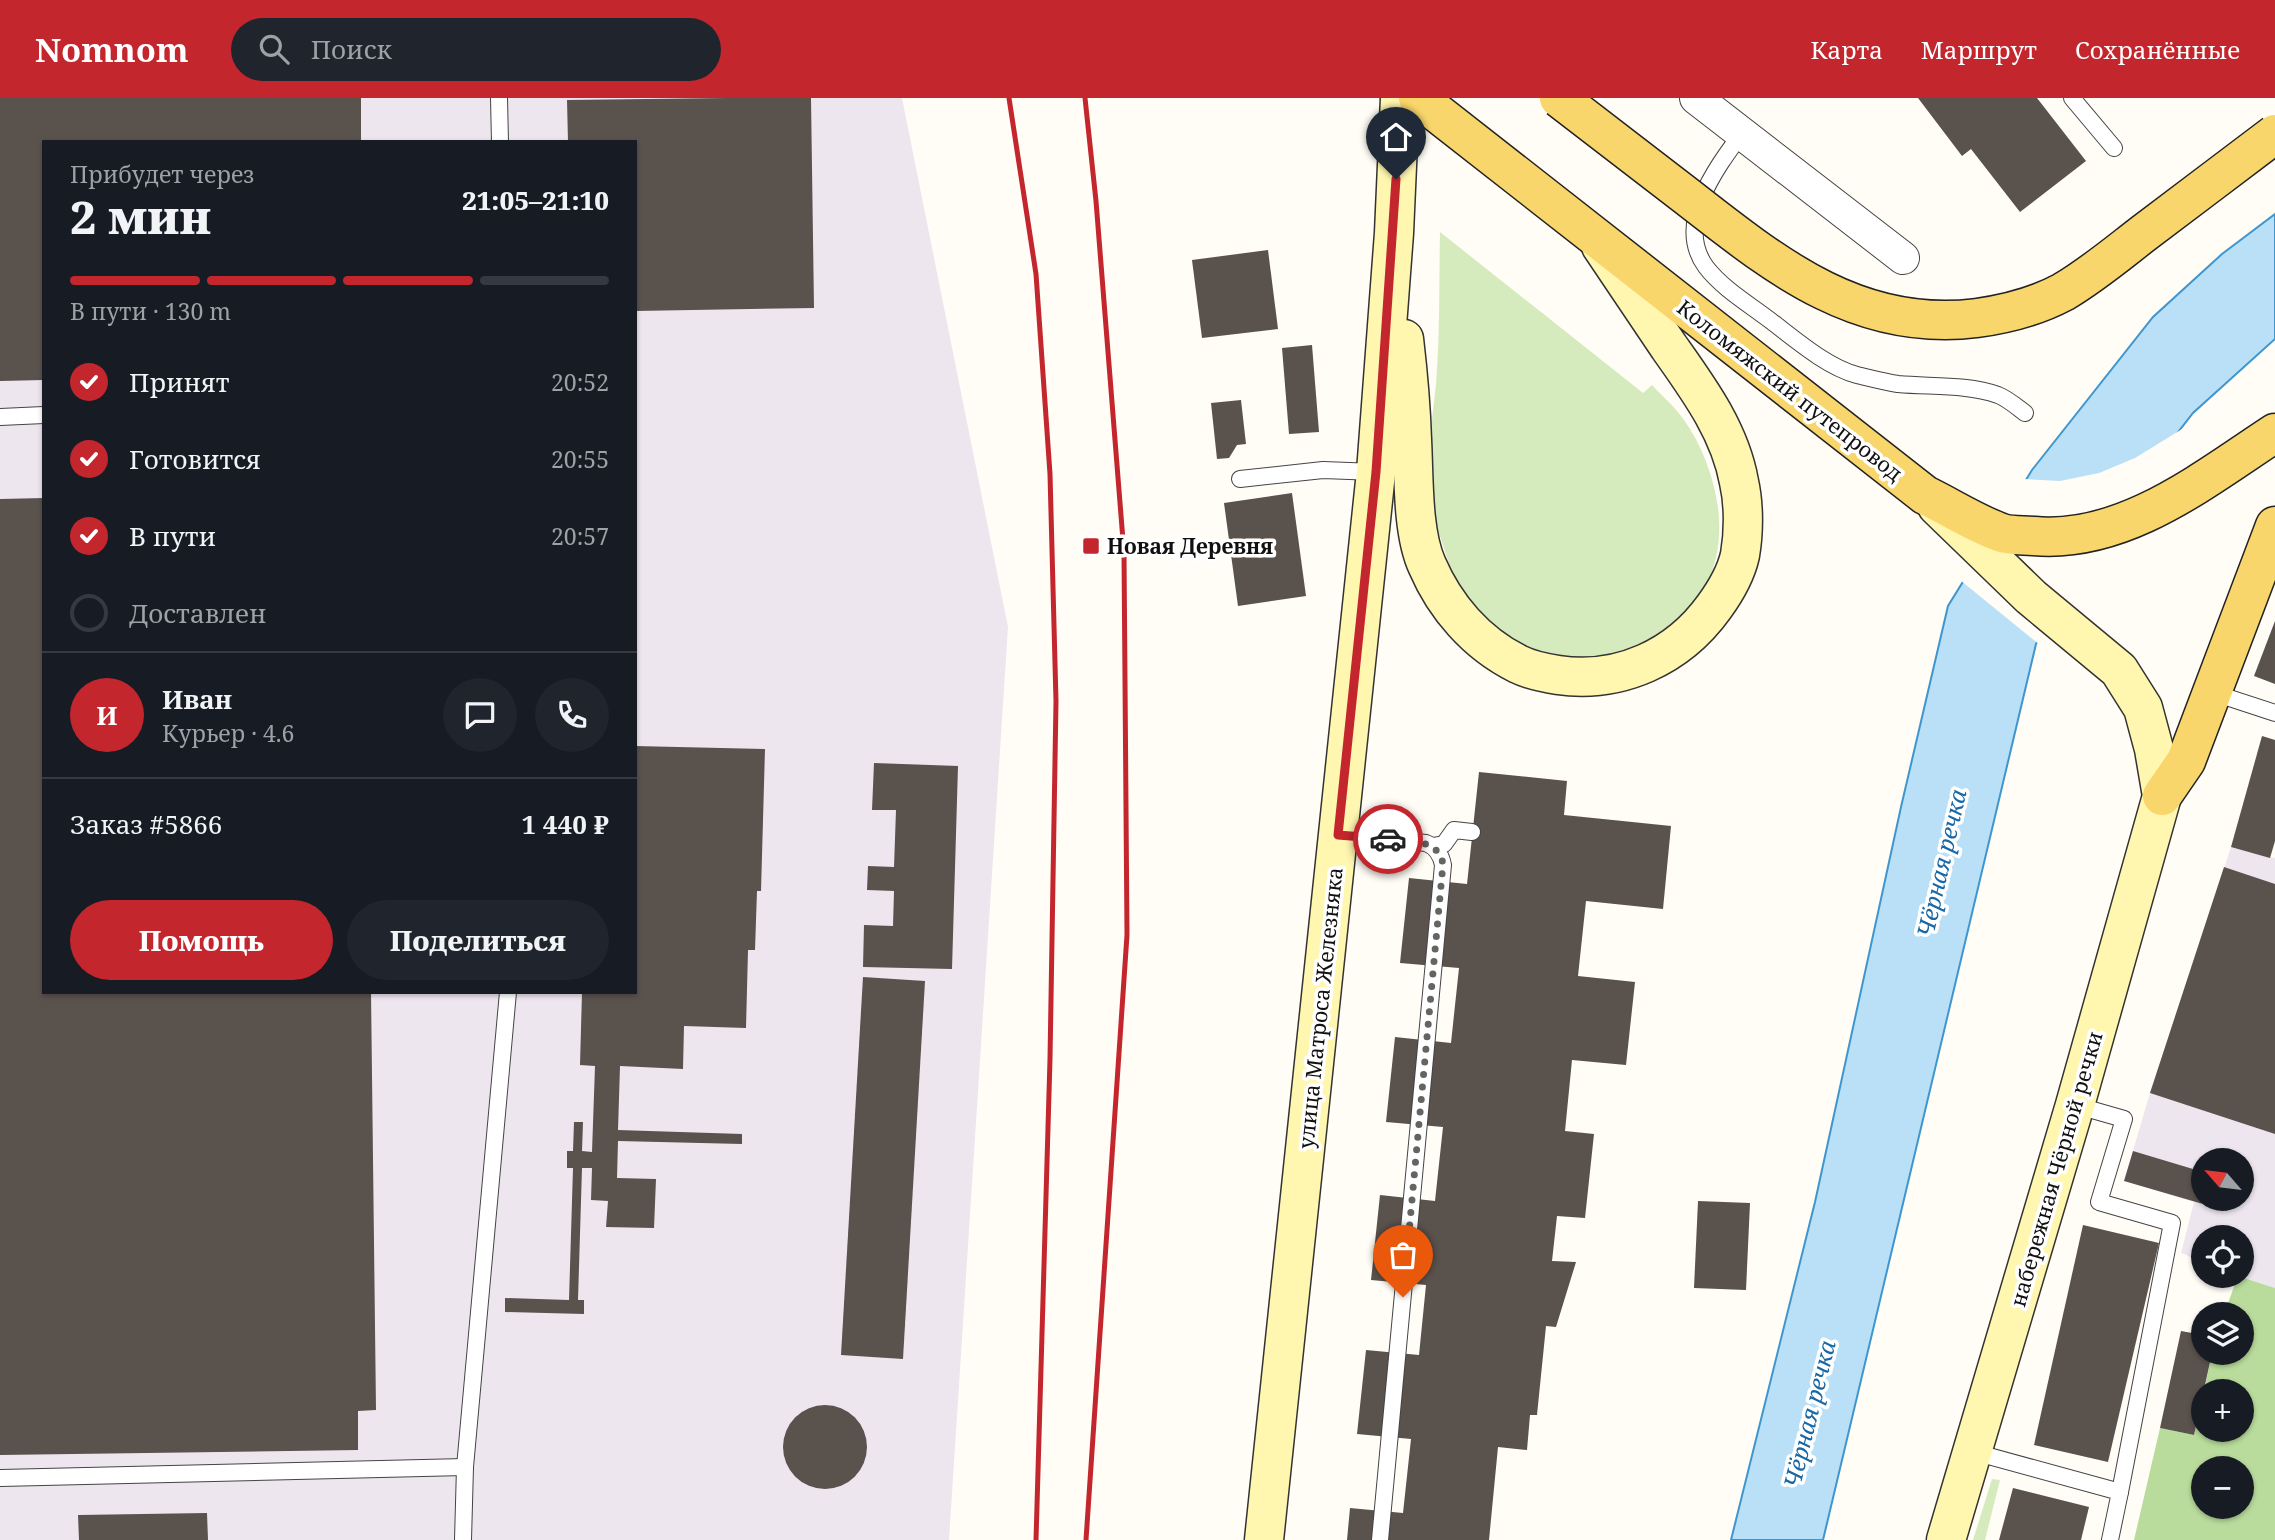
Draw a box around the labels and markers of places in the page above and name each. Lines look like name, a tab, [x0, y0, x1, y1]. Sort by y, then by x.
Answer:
pin	[1366, 107, 1426, 179]
place label: Новая Деревня	[1107, 532, 1273, 560]
marker: Новая Деревня	[1081, 536, 1101, 556]
pin	[1373, 1225, 1433, 1297]

